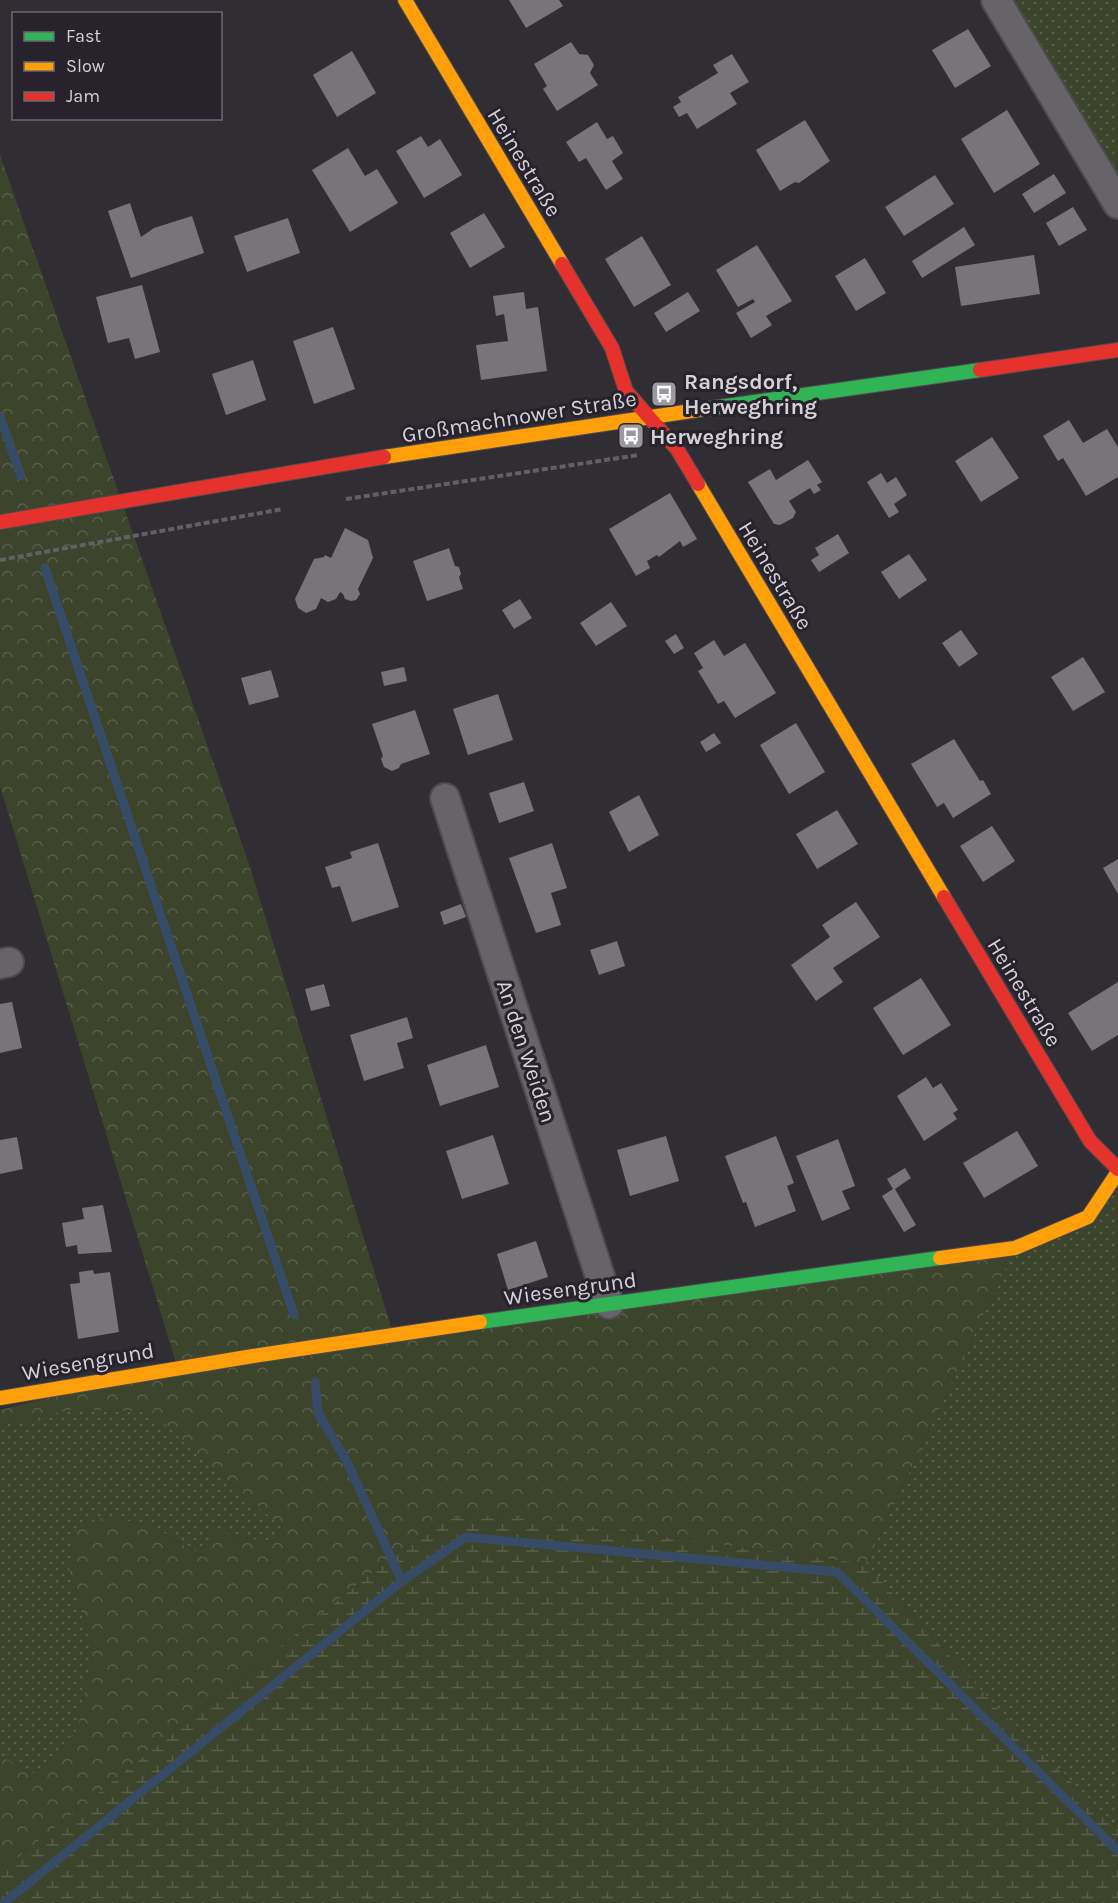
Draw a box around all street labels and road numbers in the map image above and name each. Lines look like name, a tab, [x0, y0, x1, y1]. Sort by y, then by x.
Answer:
street label: Heinestraße	[482, 104, 567, 221]
street label: Großmachnower Straße	[400, 386, 638, 448]
street label: Heinestraße	[733, 517, 818, 634]
street label: Heinestraße	[982, 934, 1067, 1051]
street label: An den Weiden	[491, 977, 561, 1126]
street label: Wiesengrund	[502, 1267, 638, 1311]
street label: Wiesengrund	[20, 1338, 156, 1386]

